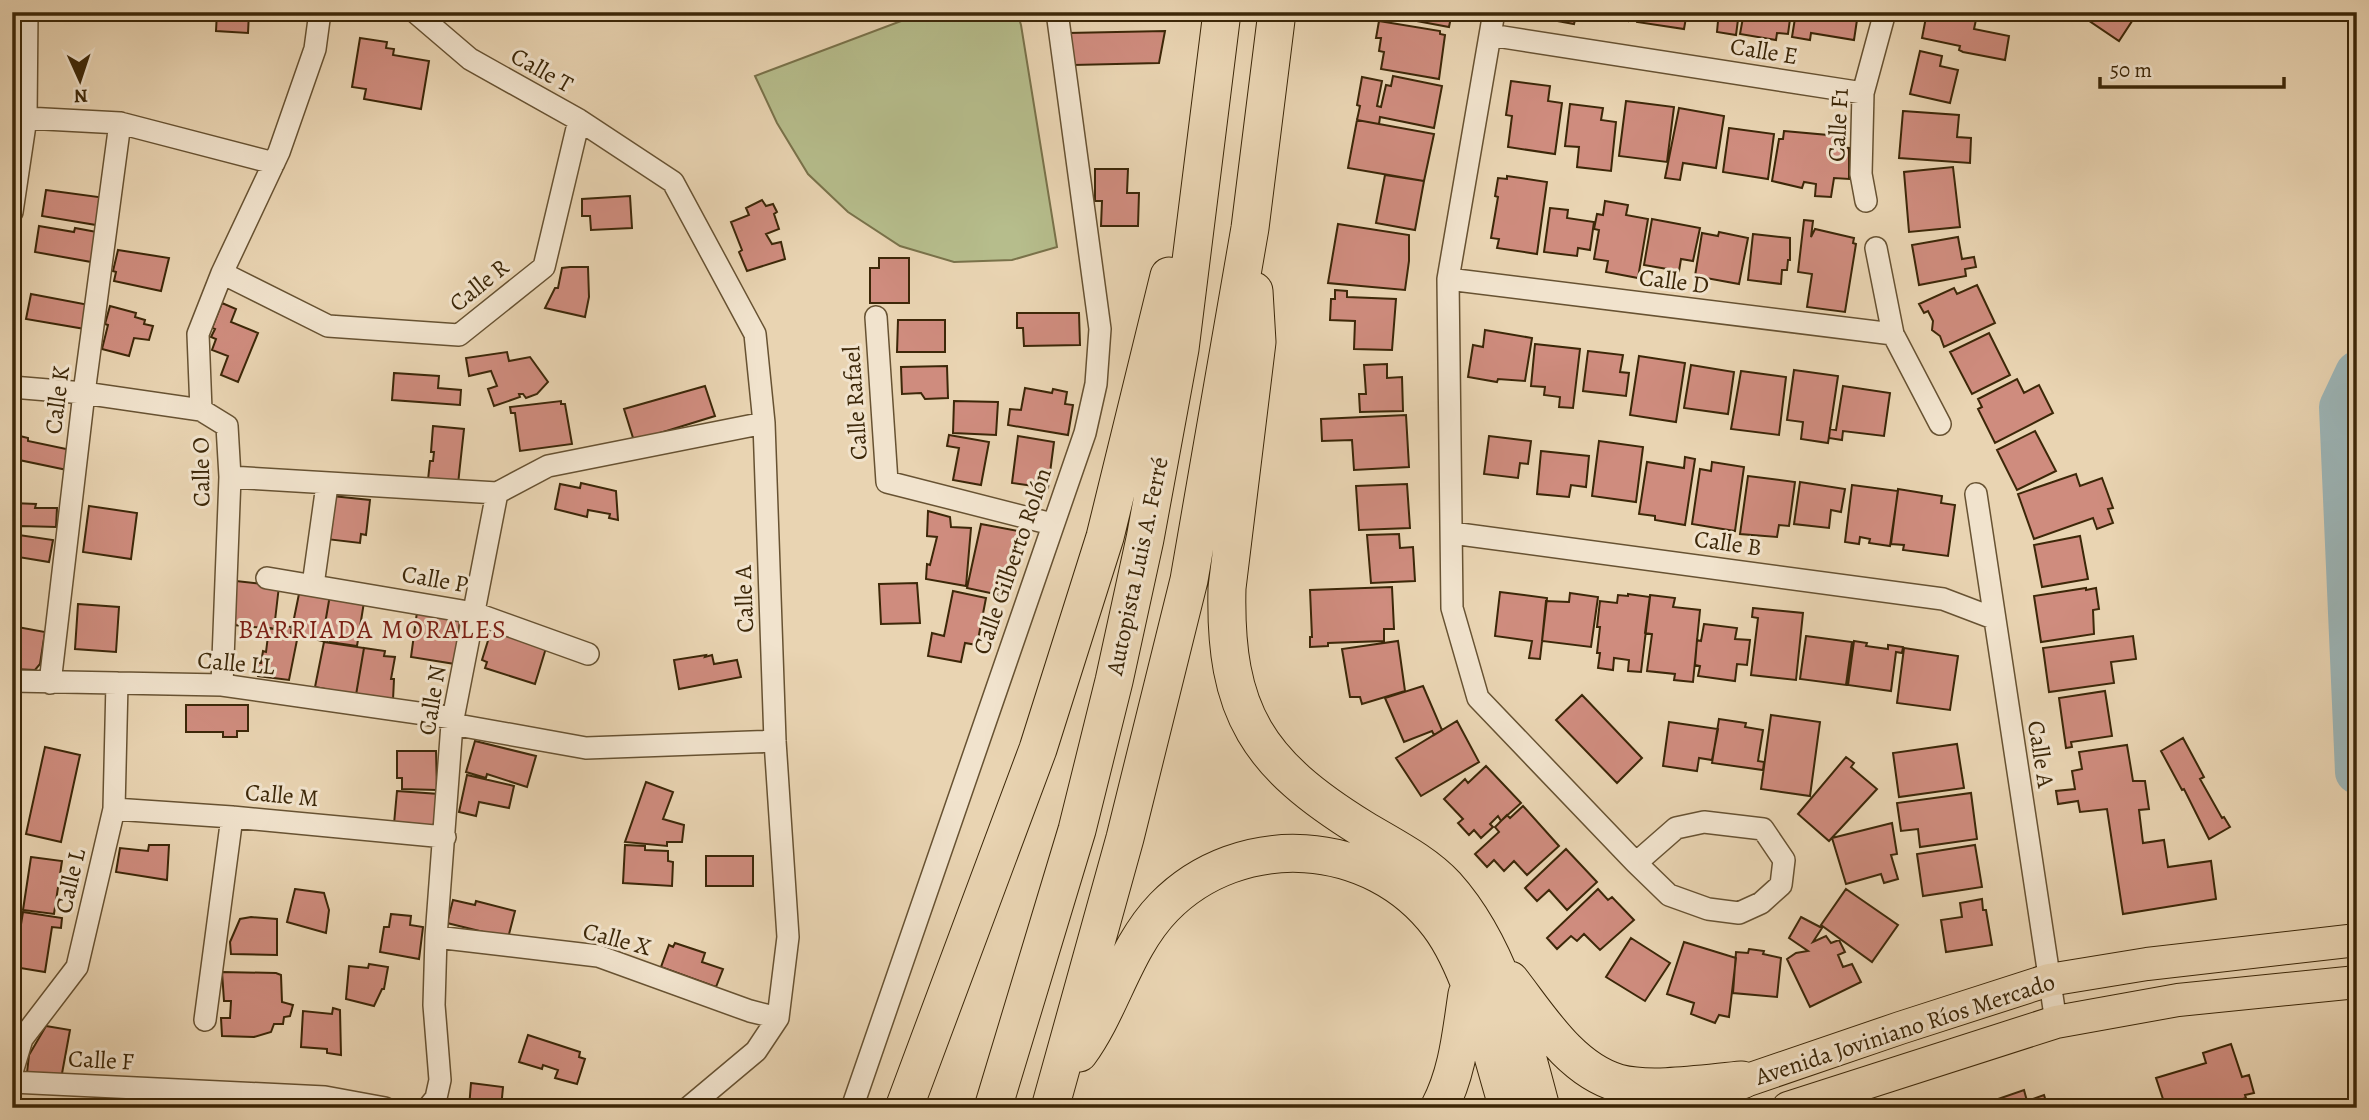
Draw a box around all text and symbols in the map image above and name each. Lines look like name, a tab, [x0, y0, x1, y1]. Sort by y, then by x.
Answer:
street label: Calle E	[1728, 30, 1800, 72]
street label: Calle T	[505, 40, 579, 100]
north arrow	[46, 46, 116, 116]
scale bar	[2100, 46, 2283, 90]
text: 50 m	[2110, 56, 2152, 84]
text: N	[73, 83, 88, 109]
street label: Calle F1	[1820, 87, 1856, 163]
street label: Calle R	[442, 251, 516, 319]
street label: Calle D	[1637, 261, 1711, 301]
street label: Calle Rafael	[835, 345, 875, 461]
street label: Calle K	[37, 364, 77, 436]
street label: Calle O	[184, 437, 218, 507]
street label: Autopista Luis A. Ferré	[1098, 454, 1176, 679]
street label: Calle Gilberto Rolón	[965, 464, 1059, 658]
street label: Calle B	[1692, 522, 1764, 564]
street label: Calle P	[399, 557, 471, 601]
street label: Calle A	[727, 564, 761, 633]
district label: BARRIADA MORALES	[238, 612, 508, 647]
street label: Calle LL	[196, 644, 277, 682]
street label: Calle N	[411, 663, 453, 737]
street label: Calle A	[2020, 718, 2062, 791]
street label: Calle M	[244, 776, 320, 814]
street label: Calle L	[47, 845, 93, 917]
street label: Calle X	[579, 915, 655, 963]
street label: Avenida Joviniano Ríos Mercado	[1750, 965, 2059, 1093]
street label: Calle F	[67, 1042, 135, 1078]

